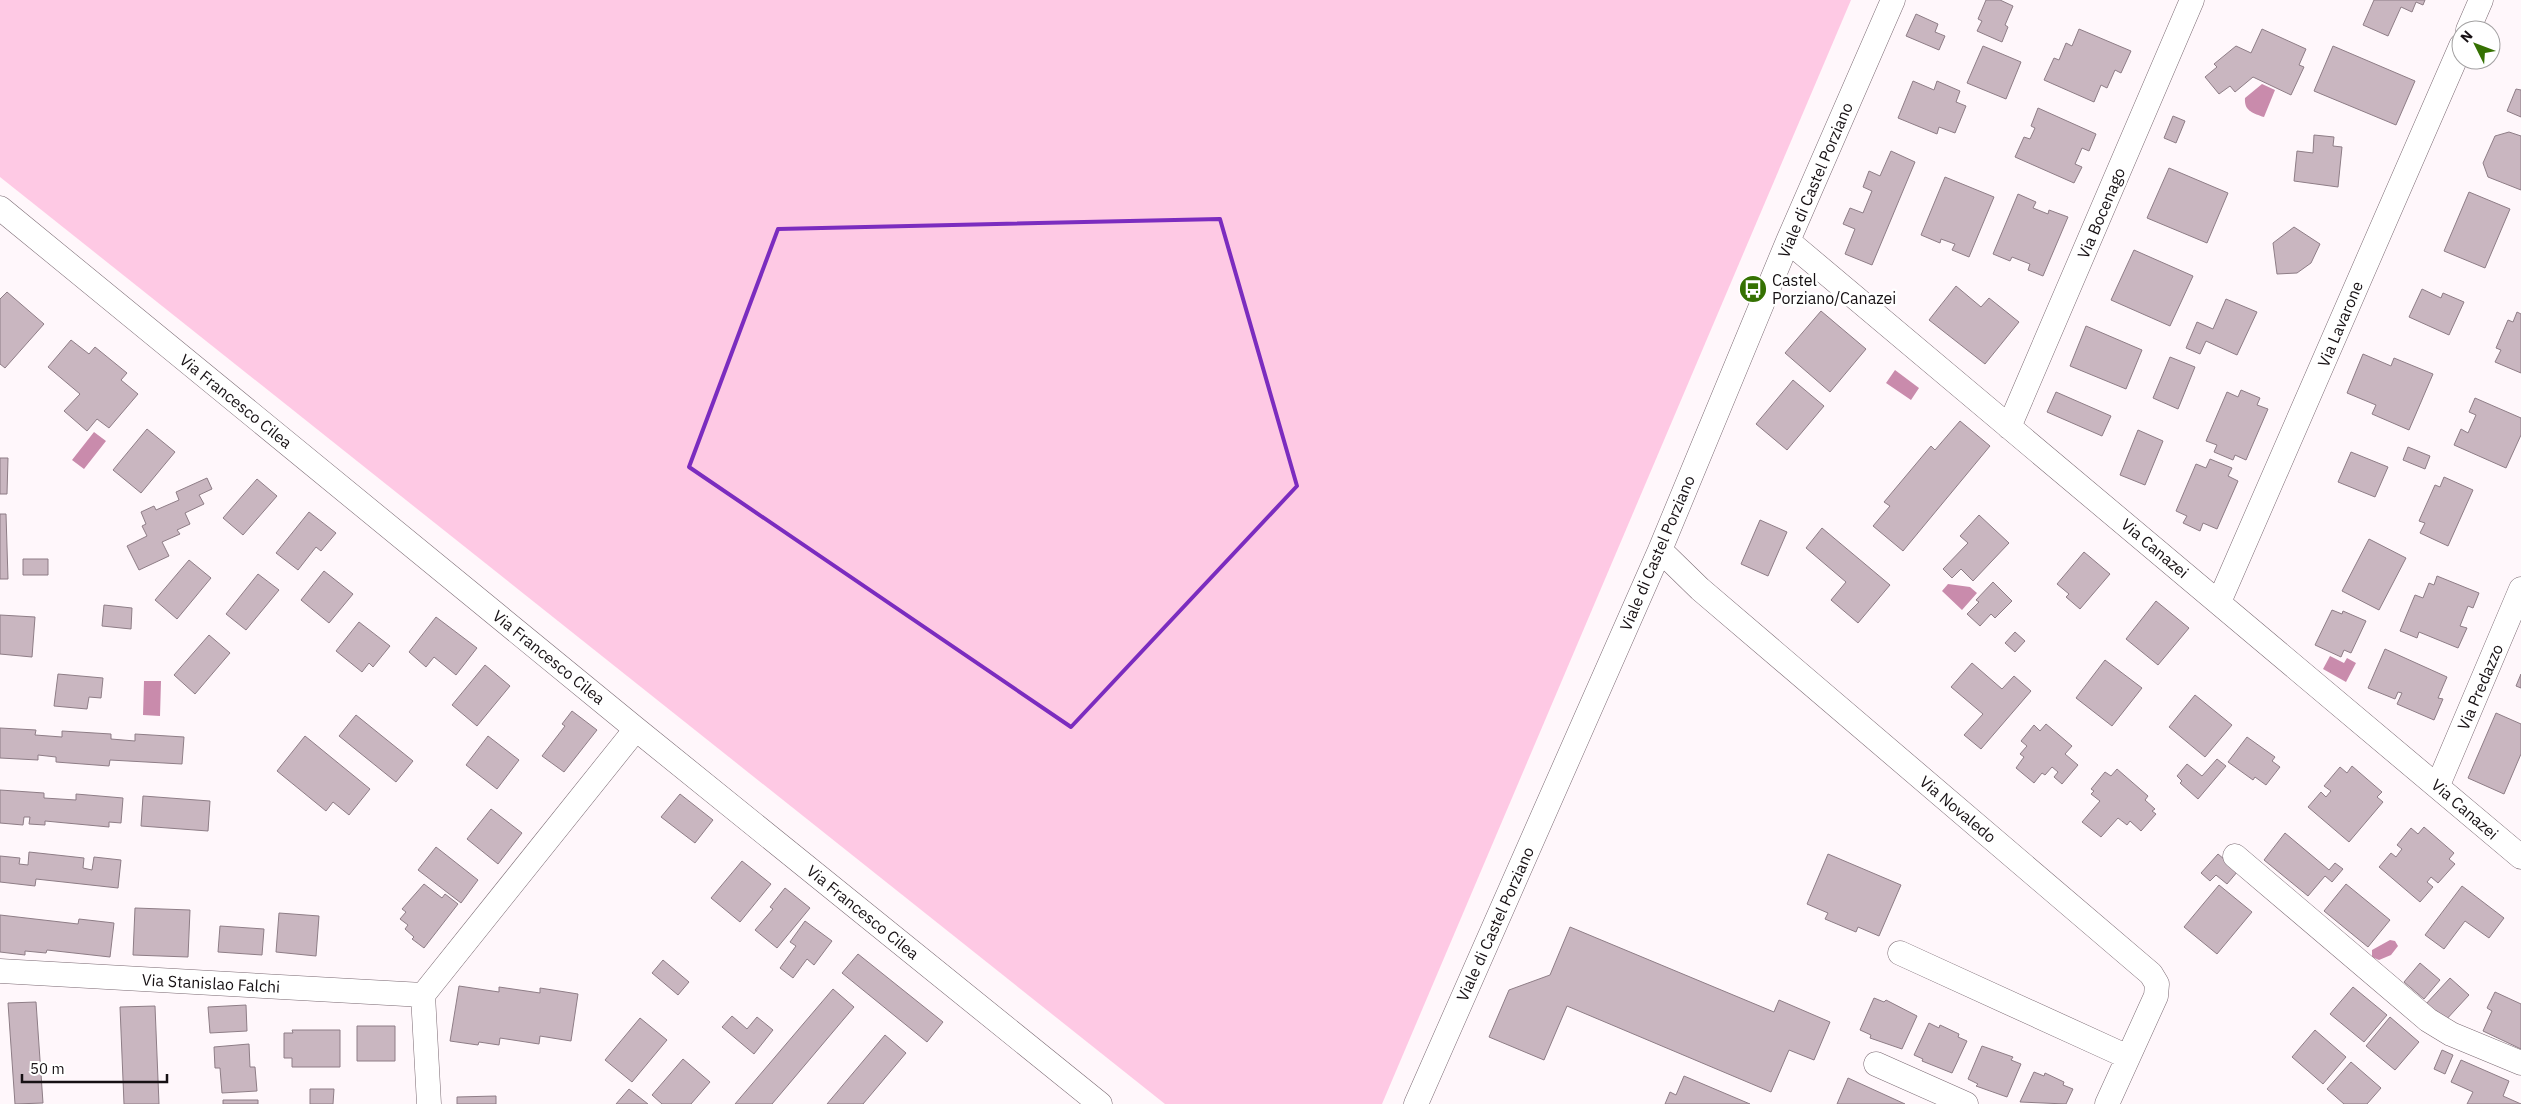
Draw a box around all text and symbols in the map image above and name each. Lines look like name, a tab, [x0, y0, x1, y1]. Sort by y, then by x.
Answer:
north arrow	[2451, 20, 2501, 70]
text: N	[2456, 27, 2476, 46]
street label: Viale di Castel Porziano	[1773, 99, 1857, 261]
street label: Via Bocenago	[2073, 164, 2129, 262]
place label: Castel Porziano/Canazei	[1772, 270, 1896, 308]
bus stop icon: Castel Porziano/Canazei	[1738, 274, 1768, 304]
street label: Via Lavarone	[2313, 278, 2367, 370]
street label: Via Francesco Cilea	[176, 350, 297, 453]
street label: Viale di Castel Porziano	[1615, 472, 1699, 634]
street label: Via Canazei	[2117, 514, 2193, 582]
street label: Via Francesco Cilea	[489, 606, 610, 709]
street label: Via Predazzo	[2453, 641, 2507, 733]
street label: Via Novaledo	[1916, 771, 2000, 847]
street label: Via Canazei	[2427, 774, 2503, 844]
street label: Viale di Castel Porziano	[1452, 844, 1538, 1004]
street label: Via Francesco Cilea	[803, 861, 924, 964]
street label: Via Stanislao Falchi	[141, 969, 281, 997]
scale bar	[22, 1052, 168, 1084]
text: 50 m	[30, 1059, 65, 1078]

